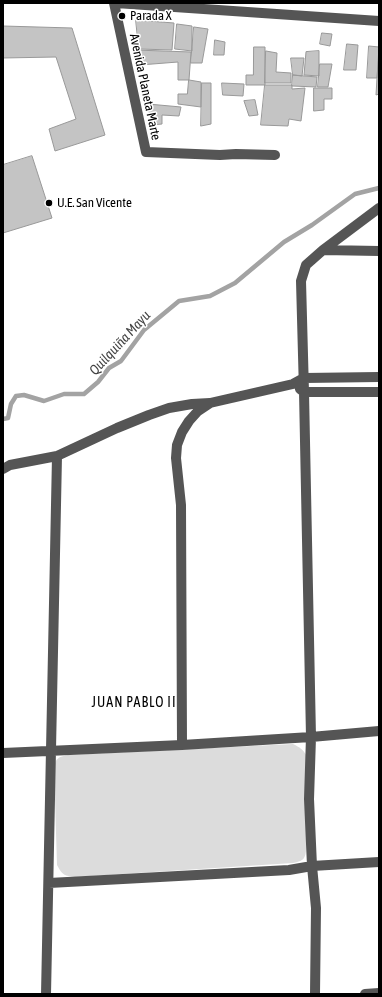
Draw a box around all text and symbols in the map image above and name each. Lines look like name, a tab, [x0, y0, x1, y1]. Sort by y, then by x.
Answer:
place label: Parada X	[130, 8, 172, 24]
marker: Parada X	[117, 11, 127, 21]
street label: Avenida Planeta Marte	[126, 32, 164, 142]
place label: U.E. San Vicente	[57, 195, 132, 211]
marker: U.E. San Vicente	[44, 198, 54, 208]
water label: Quilquiña Mayu	[86, 307, 154, 379]
district label: JUAN PABLO II	[92, 695, 176, 711]

